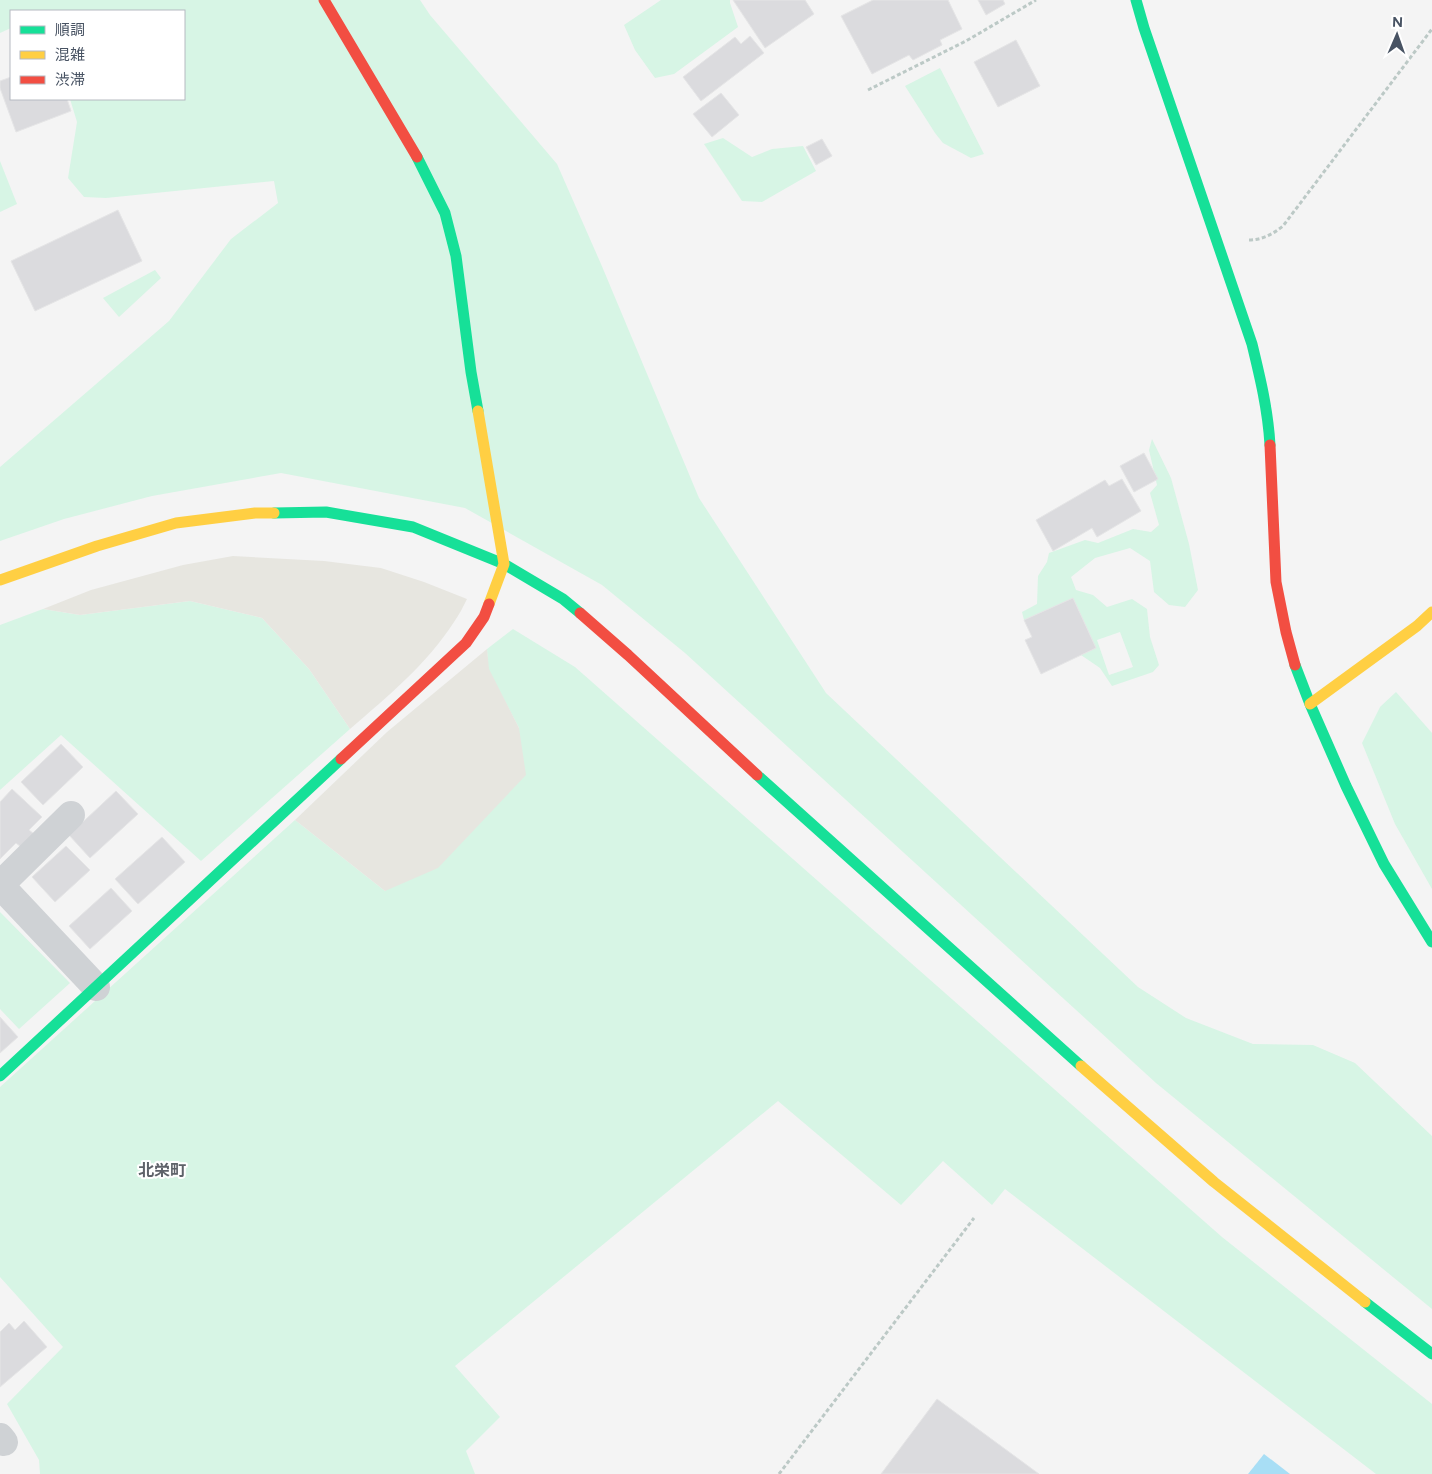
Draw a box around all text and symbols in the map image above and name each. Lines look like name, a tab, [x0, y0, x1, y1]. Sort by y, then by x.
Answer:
legend	[10, 10, 185, 100]
north arrow	[1372, 10, 1422, 60]
text: N	[1392, 14, 1403, 31]
text: 順調	[55, 21, 85, 39]
text: 混雑	[55, 46, 85, 64]
text: 渋滞	[55, 71, 85, 89]
district label: 北栄町	[138, 1161, 186, 1180]

